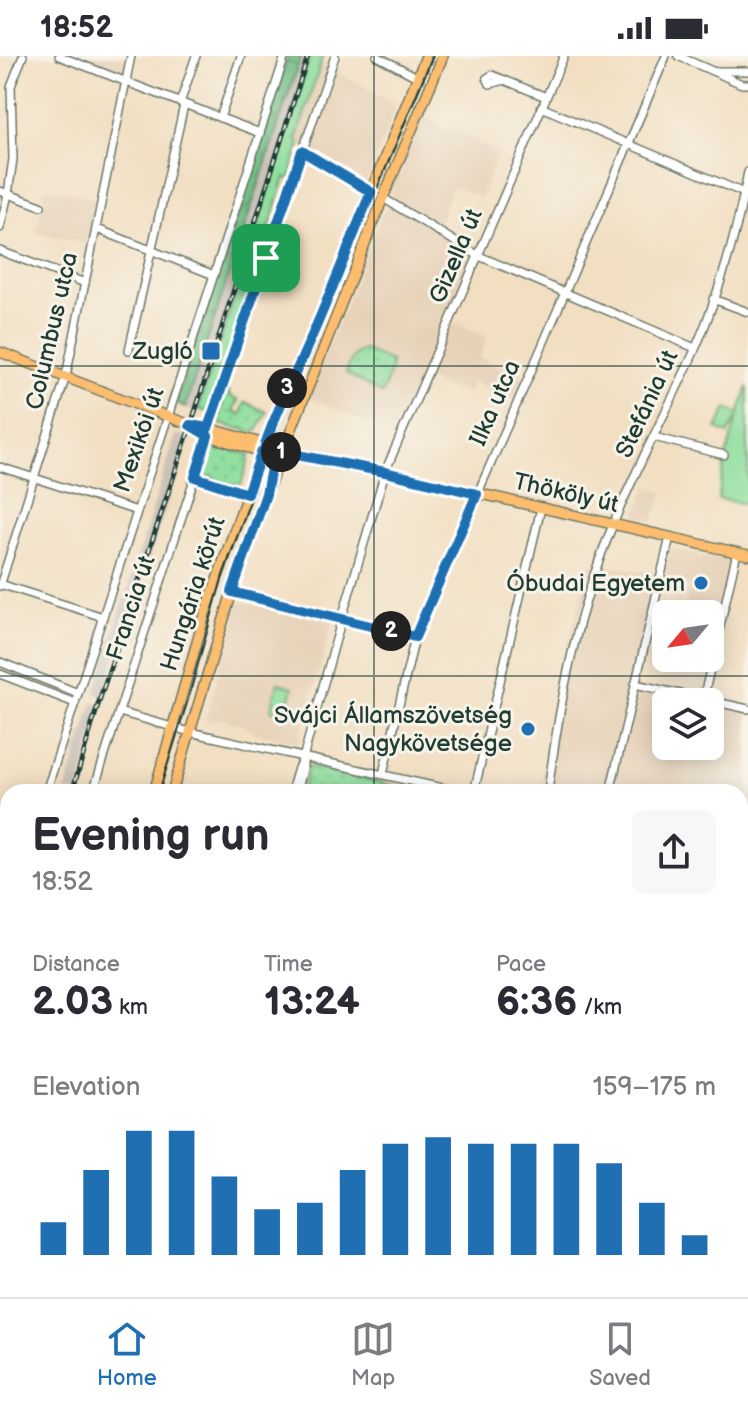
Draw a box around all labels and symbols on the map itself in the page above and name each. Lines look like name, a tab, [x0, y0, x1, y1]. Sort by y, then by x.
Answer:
street label: Gizella út	[423, 204, 489, 308]
pin	[232, 224, 300, 292]
street label: Columbus utca	[20, 249, 84, 413]
place label: Zugló	[132, 337, 193, 366]
marker: Zugló	[200, 340, 222, 362]
street label: Stefánia út	[610, 345, 685, 462]
street label: Ilka utca	[463, 356, 527, 450]
pin: 3	[267, 368, 307, 408]
street label: Mexikói út	[108, 383, 171, 496]
pin: 1	[261, 432, 301, 472]
street label: Thököly út	[511, 467, 622, 519]
street label: Hungária körút	[154, 513, 232, 675]
street label: Francia út	[100, 551, 162, 664]
place label: Óbudai Egyetem	[506, 568, 685, 598]
marker: Óbudai Egyetem	[692, 574, 710, 592]
north arrow	[652, 600, 724, 672]
pin: 2	[371, 611, 411, 651]
place label: Svájci Államszövetség Nagykövetsége	[274, 700, 512, 758]
marker: Svájci Államszövetség Nagykövetsége	[519, 720, 537, 738]

